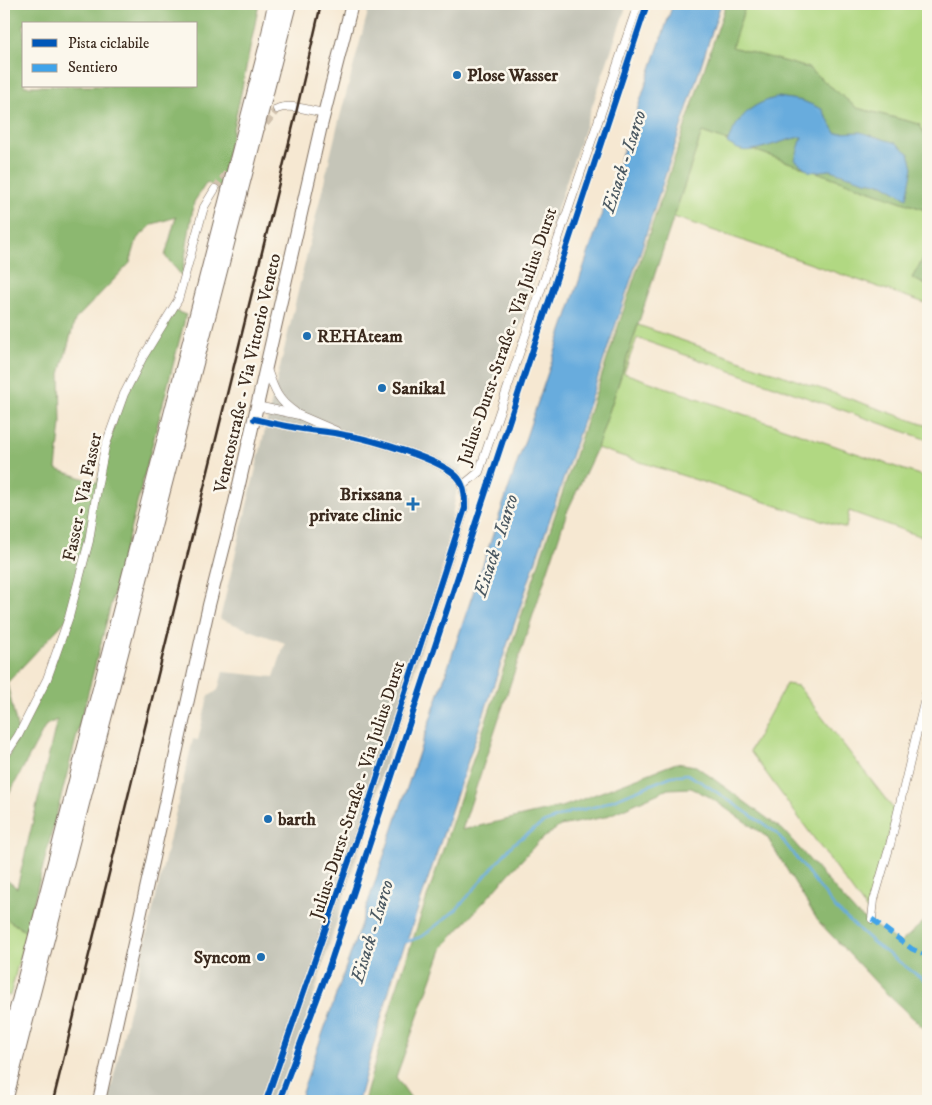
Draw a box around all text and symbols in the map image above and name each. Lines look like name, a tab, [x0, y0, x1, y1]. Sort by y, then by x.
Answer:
legend	[22, 22, 198, 88]
text: Pista ciclabile	[68, 34, 149, 53]
text: Sentiero	[68, 58, 118, 77]
place label: Plose Wasser	[467, 65, 558, 87]
marker: Plose Wasser	[451, 69, 463, 81]
water label: Eisack - Isarco	[597, 107, 652, 216]
street label: Julius-Durst-Straße - Via Julius Durst	[453, 205, 562, 470]
street label: Venetostraße - Via Vittorio Veneto	[209, 251, 286, 496]
place label: REHAteam	[317, 326, 403, 348]
marker: REHAteam	[301, 330, 313, 342]
place label: Sanikal	[392, 378, 446, 400]
marker: Sanikal	[376, 382, 388, 394]
street label: Fasser - Via Fasser	[59, 431, 107, 564]
place label: Brixsana private clinic	[308, 484, 402, 527]
water label: Eisack - Isarco	[469, 491, 524, 600]
marker: Brixsana private clinic	[406, 497, 420, 511]
street label: Julius-Durst-Straße - Via Julius Durst	[305, 658, 410, 924]
place label: barth	[277, 809, 317, 831]
marker: barth	[262, 813, 274, 825]
water label: Eisack - Isarco	[346, 877, 399, 987]
place label: Syncom	[194, 947, 251, 969]
marker: Syncom	[255, 951, 267, 963]

